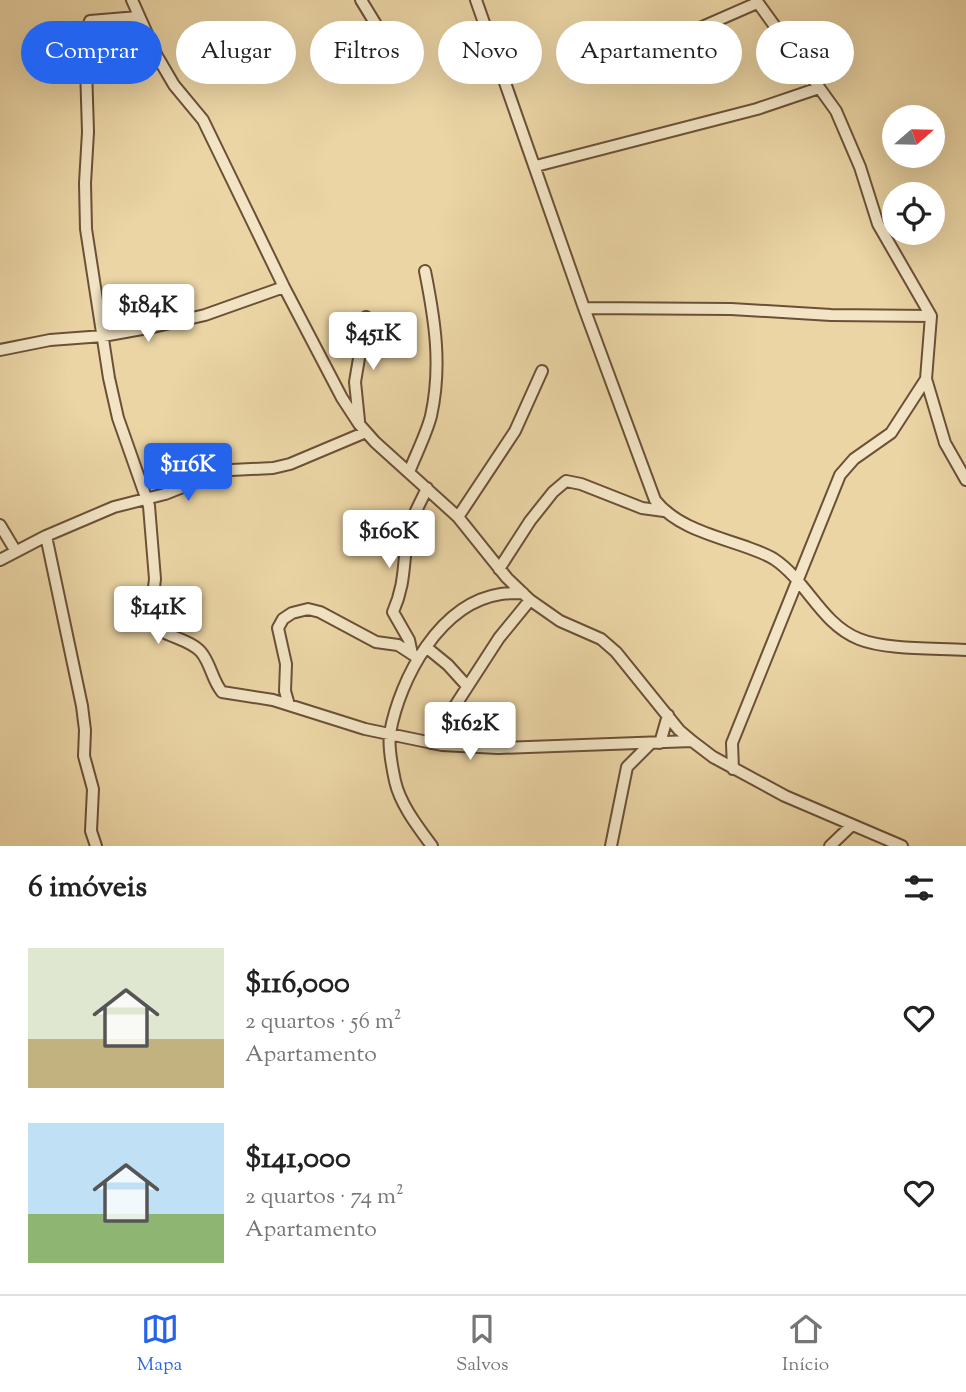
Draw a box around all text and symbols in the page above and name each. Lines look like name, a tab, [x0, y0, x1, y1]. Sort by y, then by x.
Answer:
chip: Comprar	[21, 21, 162, 84]
chip: Alugar	[176, 21, 296, 84]
chip: Filtros	[310, 21, 424, 84]
chip: Novo	[438, 21, 542, 84]
chip: Apartamento	[556, 21, 742, 84]
chip: Casa	[756, 21, 854, 84]
north arrow	[882, 105, 945, 168]
map controls	[882, 105, 945, 245]
button: locate	[882, 182, 945, 245]
pin: $184K	[99, 284, 197, 344]
text: $184K	[118, 290, 178, 323]
pin: $451K	[324, 312, 422, 372]
text: $451K	[345, 318, 401, 351]
pin: $116K	[139, 444, 237, 503]
text: $116K	[160, 449, 216, 482]
pin: $160K	[340, 510, 438, 570]
text: $160K	[359, 516, 419, 549]
pin: $141K	[109, 586, 207, 646]
text: $141K	[130, 592, 186, 625]
pin: $162K	[421, 702, 519, 762]
text: $162K	[441, 708, 499, 741]
text: 6 imóveis	[28, 867, 147, 910]
icon: filters	[900, 869, 938, 907]
text: $116,000	[245, 963, 350, 1006]
icon: home	[84, 976, 168, 1060]
icon: heart	[900, 999, 938, 1037]
text: 2 quartos · 56 m²	[245, 1006, 402, 1039]
text: Apartamento	[245, 1039, 377, 1072]
text: $141,000	[245, 1138, 351, 1181]
icon: home	[84, 1151, 168, 1235]
icon: heart	[900, 1174, 938, 1212]
text: 2 quartos · 74 m²	[245, 1181, 404, 1214]
text: Apartamento	[245, 1214, 377, 1247]
tab: Mapa	[137, 1310, 182, 1379]
tab: Salvos	[456, 1310, 508, 1379]
tab: Início	[782, 1310, 829, 1379]

